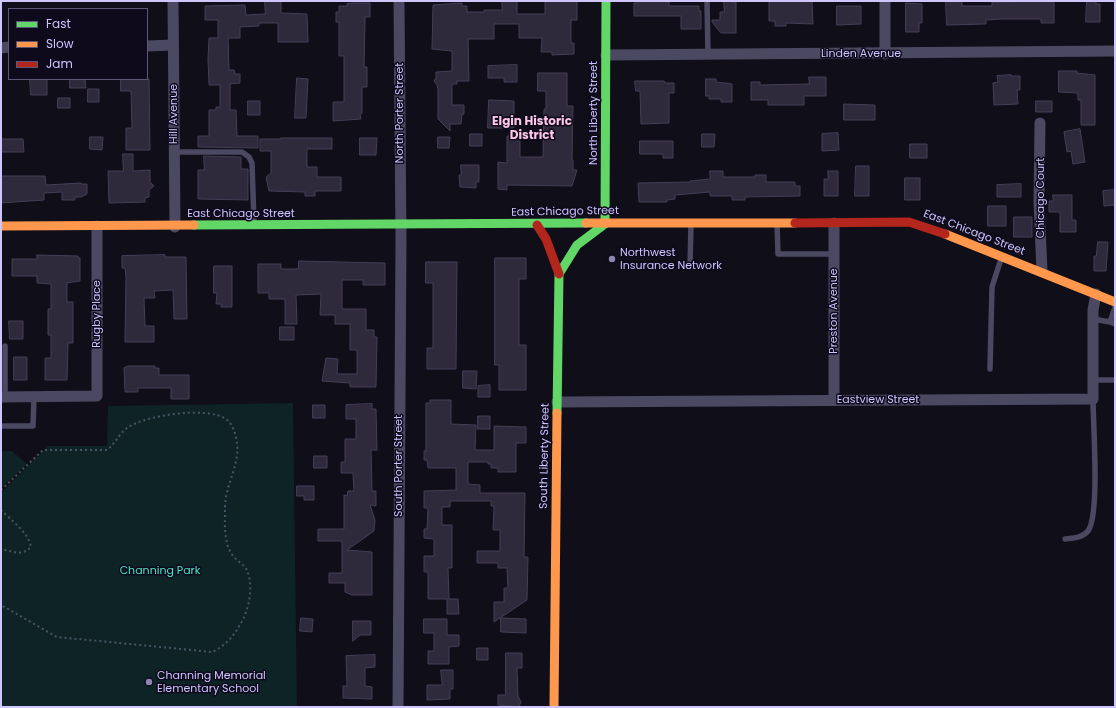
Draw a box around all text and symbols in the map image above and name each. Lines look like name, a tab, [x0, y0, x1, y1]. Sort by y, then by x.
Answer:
legend	[8, 8, 148, 80]
text: Fast	[46, 15, 71, 32]
text: Slow	[46, 35, 74, 52]
street label: Linden Avenue	[821, 47, 901, 61]
text: Jam	[46, 55, 73, 72]
street label: North Liberty Street	[587, 61, 601, 165]
street label: North Porter Street	[393, 63, 407, 163]
street label: Hill Avenue	[167, 84, 181, 144]
district label: Elgin Historic District	[492, 115, 572, 143]
street label: Chicago Court	[1034, 158, 1048, 238]
street label: East Chicago Street	[511, 204, 619, 220]
street label: East Chicago Street	[187, 207, 295, 221]
street label: East Chicago Street	[921, 208, 1027, 258]
place label: Northwest Insurance Network	[620, 246, 722, 272]
marker: Northwest Insurance Network	[607, 254, 617, 264]
street label: Preston Avenue	[827, 268, 841, 354]
street label: Rugby Place	[90, 280, 104, 348]
street label: Eastview Street	[837, 393, 919, 407]
street label: South Liberty Street	[537, 403, 553, 509]
street label: South Porter Street	[392, 415, 406, 517]
park label: Channing Park	[120, 564, 200, 578]
place label: Channing Memorial Elementary School	[157, 669, 266, 695]
marker: Channing Memorial Elementary School	[144, 677, 154, 687]

